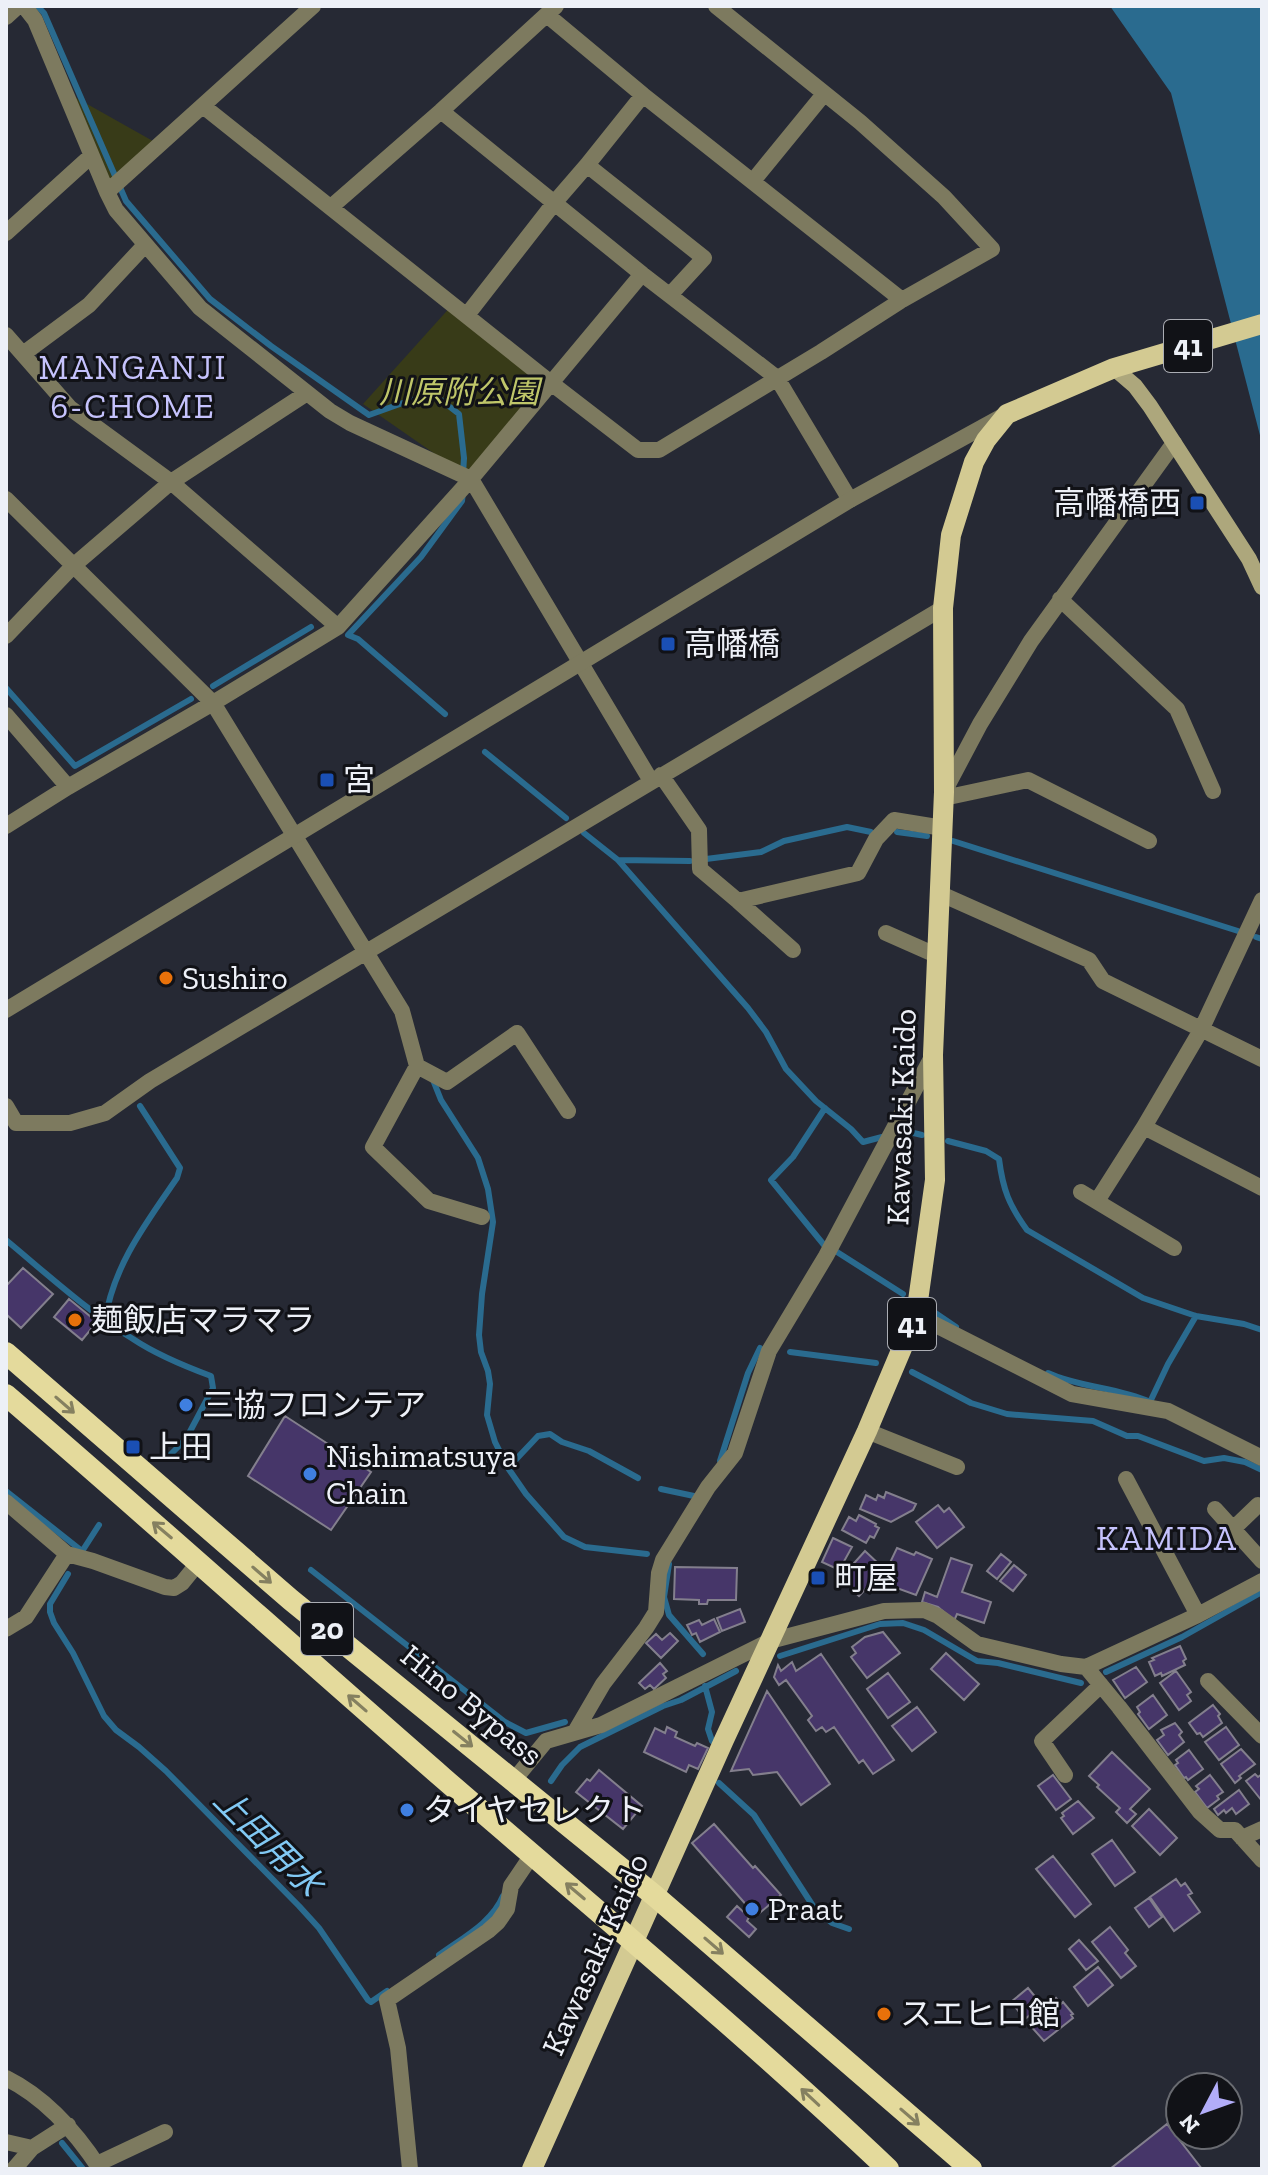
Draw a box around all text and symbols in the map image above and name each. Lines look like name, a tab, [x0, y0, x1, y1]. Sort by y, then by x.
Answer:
road number: 41	[1164, 320, 1212, 372]
district label: MANGANJI 6-CHOME	[38, 347, 228, 427]
park label: 川原附公園	[379, 373, 543, 411]
place label: 高幡橋西	[1053, 484, 1181, 522]
marker: 高幡橋西	[1188, 494, 1206, 512]
place label: 高幡橋	[684, 625, 780, 663]
marker: 高幡橋	[659, 635, 677, 653]
place label: 宮	[343, 761, 375, 799]
marker: 宮	[318, 771, 336, 789]
place label: Sushiro	[182, 959, 288, 997]
marker: Sushiro	[157, 969, 175, 987]
street label: Kawasaki Kaido	[878, 1008, 924, 1226]
road number: 41	[888, 1298, 936, 1350]
place label: 麺飯店マラマラ	[91, 1301, 315, 1339]
marker: 麺飯店マラマラ	[66, 1311, 84, 1329]
place label: 三協フロンテア	[202, 1386, 426, 1424]
one-way arrow	[54, 1395, 74, 1413]
marker: 三協フロンテア	[177, 1396, 195, 1414]
place label: 上田	[149, 1428, 213, 1466]
place label: Nishimatsuya Chain	[326, 1437, 517, 1512]
marker: 上田	[124, 1438, 142, 1456]
marker: Nishimatsuya Chain	[301, 1465, 319, 1483]
district label: KAMIDA	[1096, 1518, 1238, 1559]
one-way arrow	[153, 1521, 173, 1539]
place label: 町屋	[834, 1559, 898, 1597]
one-way arrow	[251, 1566, 271, 1584]
marker: 町屋	[809, 1569, 827, 1587]
road number: 20	[301, 1603, 353, 1655]
street label: Hino Bypass	[393, 1636, 551, 1774]
one-way arrow	[347, 1694, 367, 1712]
one-way arrow	[452, 1730, 473, 1748]
water label: 上田用水	[205, 1779, 333, 1907]
place label: タイヤセレクト	[423, 1791, 646, 1829]
marker: タイヤセレクト	[398, 1801, 416, 1819]
street label: Kawasaki Kaido	[534, 1847, 656, 2061]
one-way arrow	[565, 1882, 585, 1900]
place label: Praat	[768, 1890, 843, 1928]
marker: Praat	[743, 1900, 761, 1918]
one-way arrow	[704, 1937, 724, 1955]
place label: スエヒロ館	[900, 1995, 1060, 2033]
marker: スエヒロ館	[875, 2005, 893, 2023]
north arrow	[1164, 2071, 1244, 2151]
one-way arrow	[801, 2088, 821, 2106]
one-way arrow	[900, 2108, 920, 2126]
text: N	[1173, 2108, 1205, 2139]

